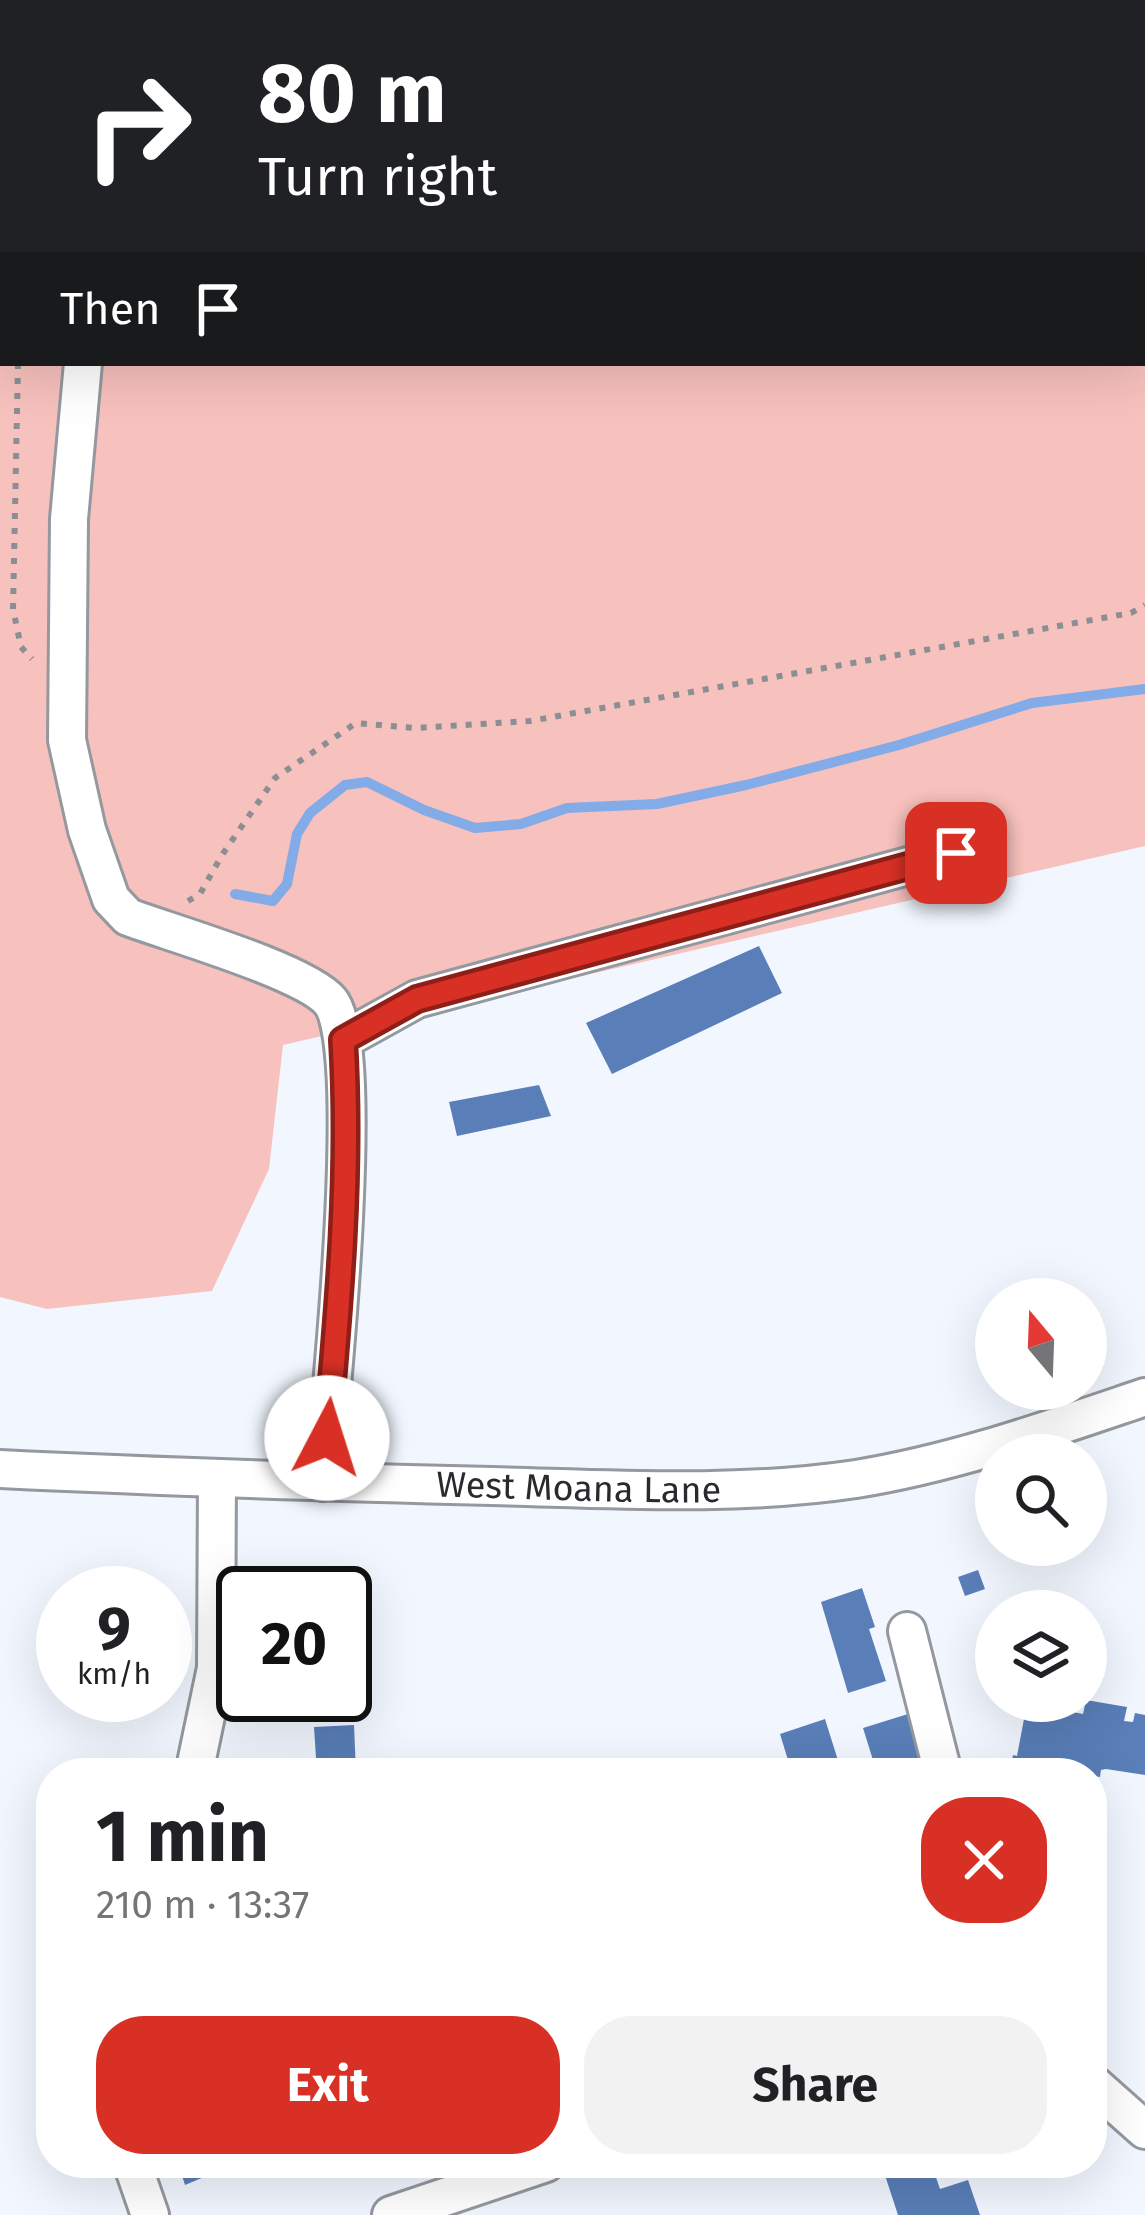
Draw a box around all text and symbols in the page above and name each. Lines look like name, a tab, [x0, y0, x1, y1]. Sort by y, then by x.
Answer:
text: 80 m	[258, 43, 447, 144]
icon: right	[60, 48, 216, 204]
text: Turn right	[258, 145, 497, 209]
icon: arrive	[185, 276, 251, 342]
text: Then	[60, 282, 161, 336]
pin	[905, 802, 1007, 904]
icon: arrive	[923, 820, 989, 886]
north arrow	[975, 1278, 1107, 1410]
map controls	[975, 1278, 1107, 1722]
position arrow	[264, 1375, 390, 1501]
button: search	[975, 1434, 1107, 1566]
street label: West Moana Lane	[436, 1463, 721, 1512]
speed limit sign: 20	[216, 1566, 372, 1722]
button: layers	[975, 1590, 1107, 1722]
text: 9	[97, 1593, 131, 1665]
text: km/h	[77, 1656, 151, 1692]
text: 1 min	[96, 1794, 269, 1880]
button: close	[921, 1797, 1047, 1923]
text: 210 m · 13:37	[96, 1882, 309, 1928]
button: Exit	[96, 2016, 560, 2154]
button: Share	[584, 2016, 1047, 2154]

